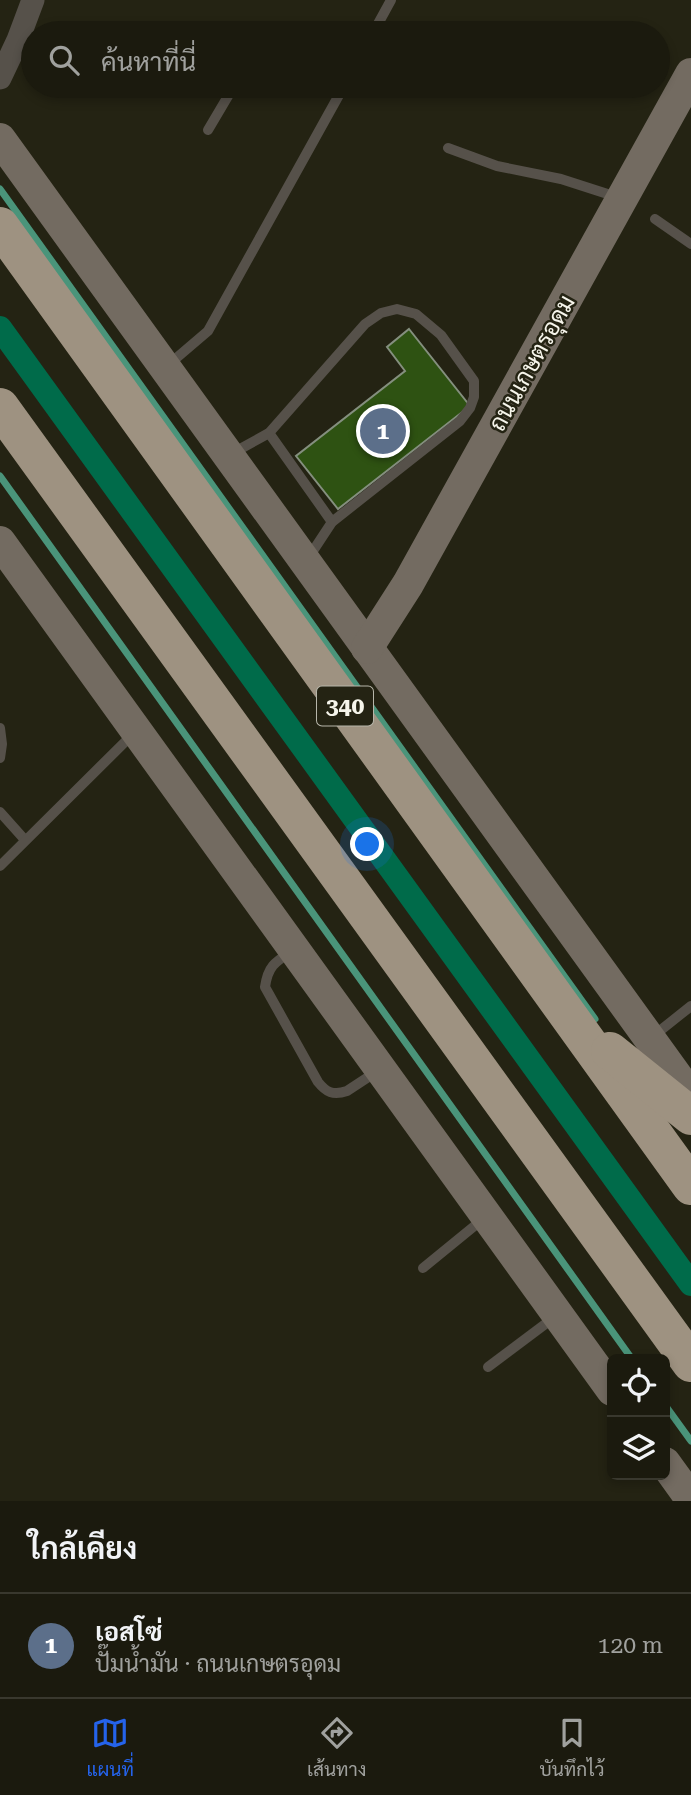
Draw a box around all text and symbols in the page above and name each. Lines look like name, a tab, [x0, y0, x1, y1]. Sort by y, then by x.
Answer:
search box	[21, 21, 670, 98]
icon: search	[45, 41, 83, 79]
text: ค้นหาที่นี่	[101, 47, 196, 77]
street label: ถนนเกษตรอุดม	[483, 290, 583, 437]
pin: 1	[360, 405, 406, 457]
road number: 340	[317, 686, 373, 726]
your location	[350, 827, 384, 861]
map controls	[607, 1354, 670, 1480]
button: locate	[607, 1354, 670, 1417]
button: layers	[607, 1417, 670, 1480]
text: ใกล้เคียง	[28, 1531, 137, 1566]
text: เอสโซ่	[95, 1617, 163, 1647]
text: 1	[45, 1632, 57, 1659]
text: 120 m	[598, 1632, 663, 1659]
text: ปั๊มน้ำมัน · ถนนเกษตรอุดม	[95, 1651, 341, 1678]
tab: แผนที่	[87, 1714, 134, 1781]
tab: เส้นทาง	[307, 1714, 366, 1781]
tab: บันทึกไว้	[539, 1714, 604, 1781]

